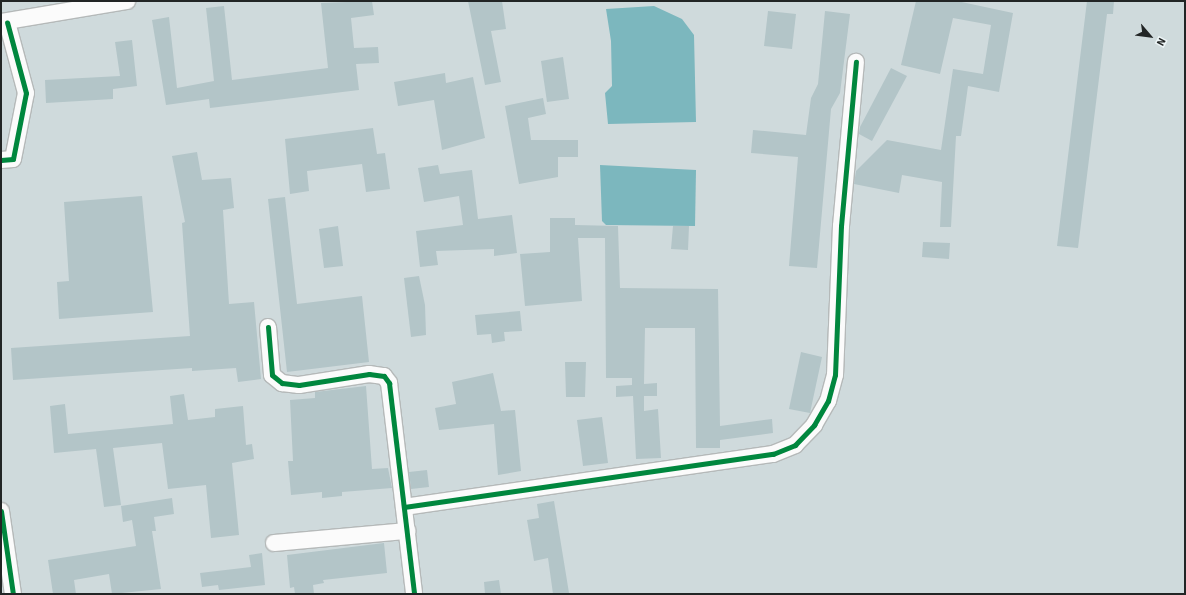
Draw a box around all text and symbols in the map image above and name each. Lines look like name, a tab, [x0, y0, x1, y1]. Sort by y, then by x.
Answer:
north arrow	[1130, 16, 1170, 56]
text: N	[1153, 35, 1169, 49]

